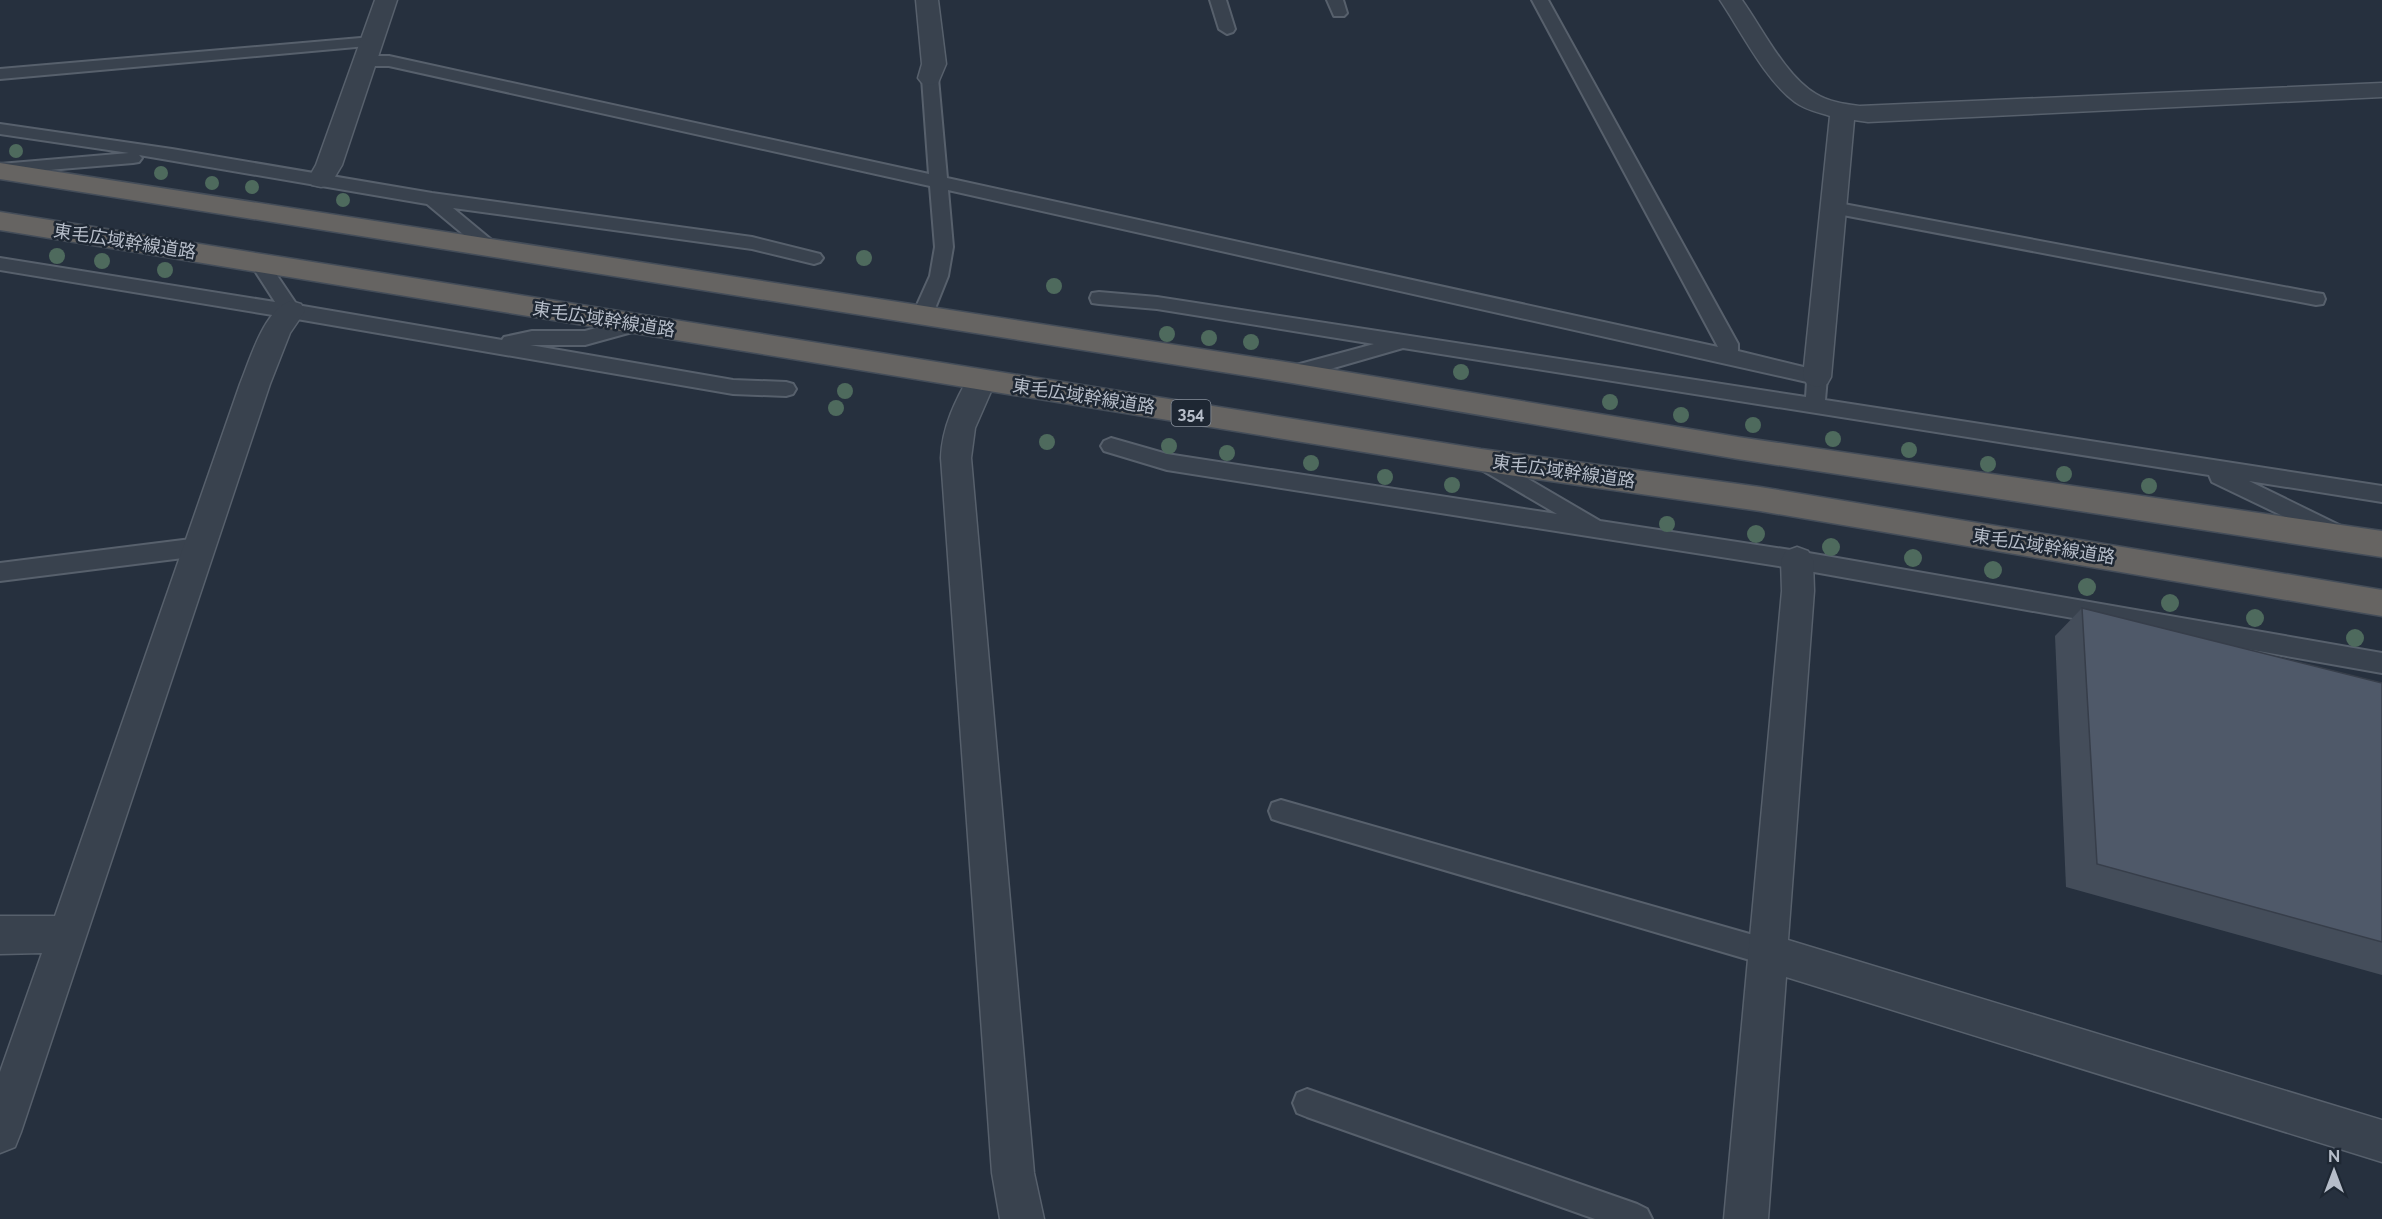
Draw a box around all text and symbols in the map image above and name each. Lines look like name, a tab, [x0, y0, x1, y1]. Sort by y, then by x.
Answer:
street label: 東毛広域幹線道路	[52, 219, 198, 263]
street label: 東毛広域幹線道路	[531, 297, 677, 341]
street label: 東毛広域幹線道路	[1011, 374, 1157, 418]
road number: 354	[1172, 400, 1210, 426]
street label: 東毛広域幹線道路	[1491, 451, 1637, 491]
street label: 東毛広域幹線道路	[1971, 524, 2117, 568]
north arrow	[2304, 1141, 2364, 1201]
text: N	[2328, 1147, 2340, 1166]

